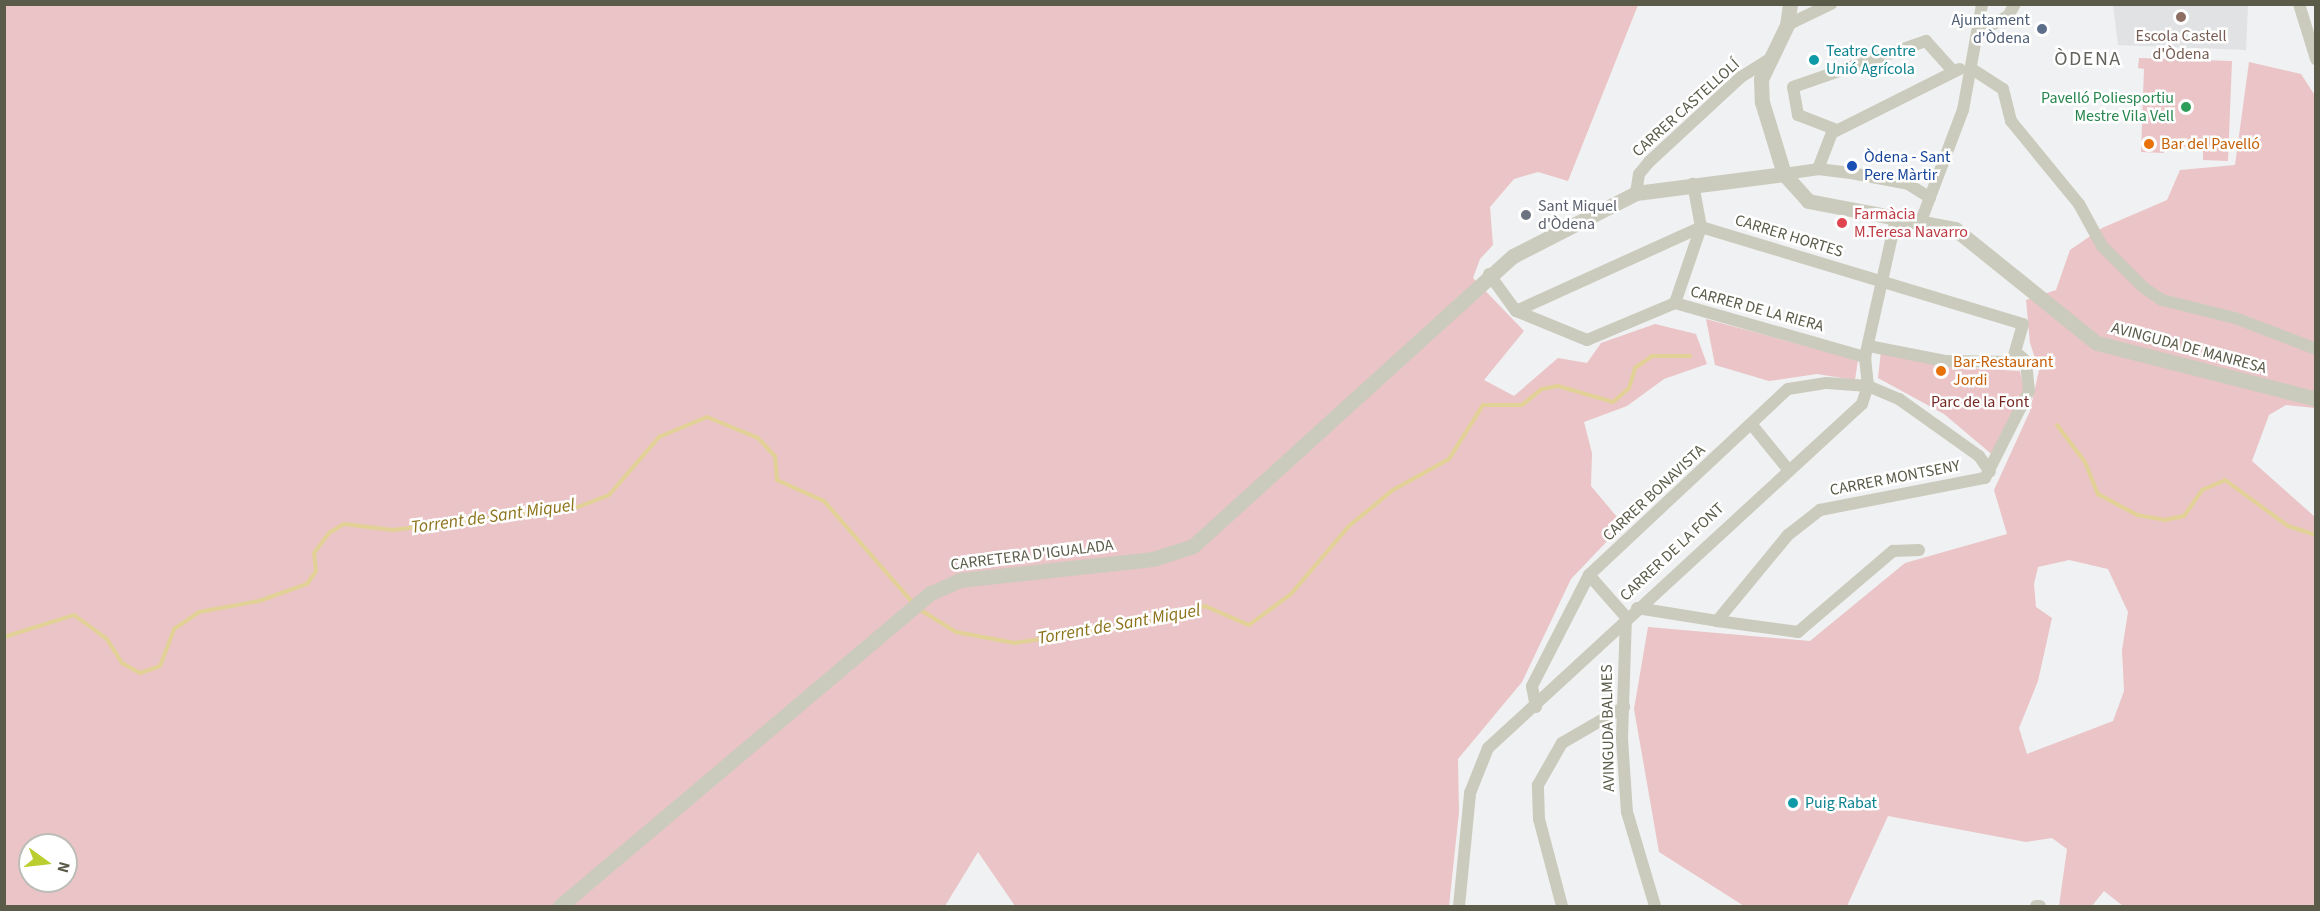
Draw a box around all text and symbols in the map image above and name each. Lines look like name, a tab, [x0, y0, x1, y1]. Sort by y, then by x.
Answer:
place label: Ajuntament d'Òdena	[1951, 10, 2030, 48]
marker: Escola Castell d'Òdena	[2174, 10, 2188, 24]
marker: Ajuntament d'Òdena	[2035, 22, 2049, 36]
place label: Escola Castell d'Òdena	[2136, 26, 2226, 64]
place label: Teatre Centre Unió Agrícola	[1826, 41, 1916, 79]
district label: ÒDENA	[2054, 47, 2122, 71]
marker: Teatre Centre Unió Agrícola	[1807, 53, 1821, 67]
street label: CARRER CASTELLOLÍ	[1628, 55, 1744, 161]
place label: Pavelló Poliesportiu Mestre Vila Vell	[2041, 88, 2174, 126]
marker: Pavelló Poliesportiu Mestre Vila Vell	[2179, 100, 2193, 114]
place label: Bar del Pavelló	[2161, 134, 2260, 154]
marker: Bar del Pavelló	[2142, 137, 2156, 151]
place label: Òdena - Sant Pere Màrtir	[1864, 147, 1950, 185]
marker: Òdena - Sant Pere Màrtir	[1845, 159, 1859, 173]
place label: Sant Miquel d'Òdena	[1538, 196, 1617, 234]
place label: Farmàcia M.Teresa Navarro	[1854, 204, 1968, 242]
marker: Sant Miquel d'Òdena	[1519, 208, 1533, 222]
street label: CARRER HORTES	[1733, 210, 1845, 262]
marker: Farmàcia M.Teresa Navarro	[1835, 216, 1849, 230]
street label: CARRER DE LA RIERA	[1688, 282, 1826, 336]
street label: AVINGUDA DE MANRESA	[2109, 318, 2269, 378]
place label: Bar-Restaurant Jordi	[1953, 352, 2053, 390]
marker: Bar-Restaurant Jordi	[1934, 364, 1948, 378]
park label: Parc de la Font	[1931, 392, 2029, 412]
street label: CARRER BONAVISTA	[1599, 441, 1709, 545]
street label: CARRER MONTSENY	[1828, 456, 1962, 500]
water label: Torrent de Sant Miquel	[410, 495, 576, 539]
street label: CARRER DE LA FONT	[1616, 499, 1728, 605]
street label: CARRETERA D'IGUALADA	[949, 535, 1115, 575]
water label: Torrent de Sant Miquel	[1036, 600, 1202, 650]
street label: AVINGUDA BALMES	[1597, 664, 1619, 792]
place label: Puig Rabat	[1805, 793, 1877, 813]
marker: Puig Rabat	[1786, 796, 1800, 810]
north arrow	[18, 833, 78, 893]
text: N	[51, 859, 75, 875]

